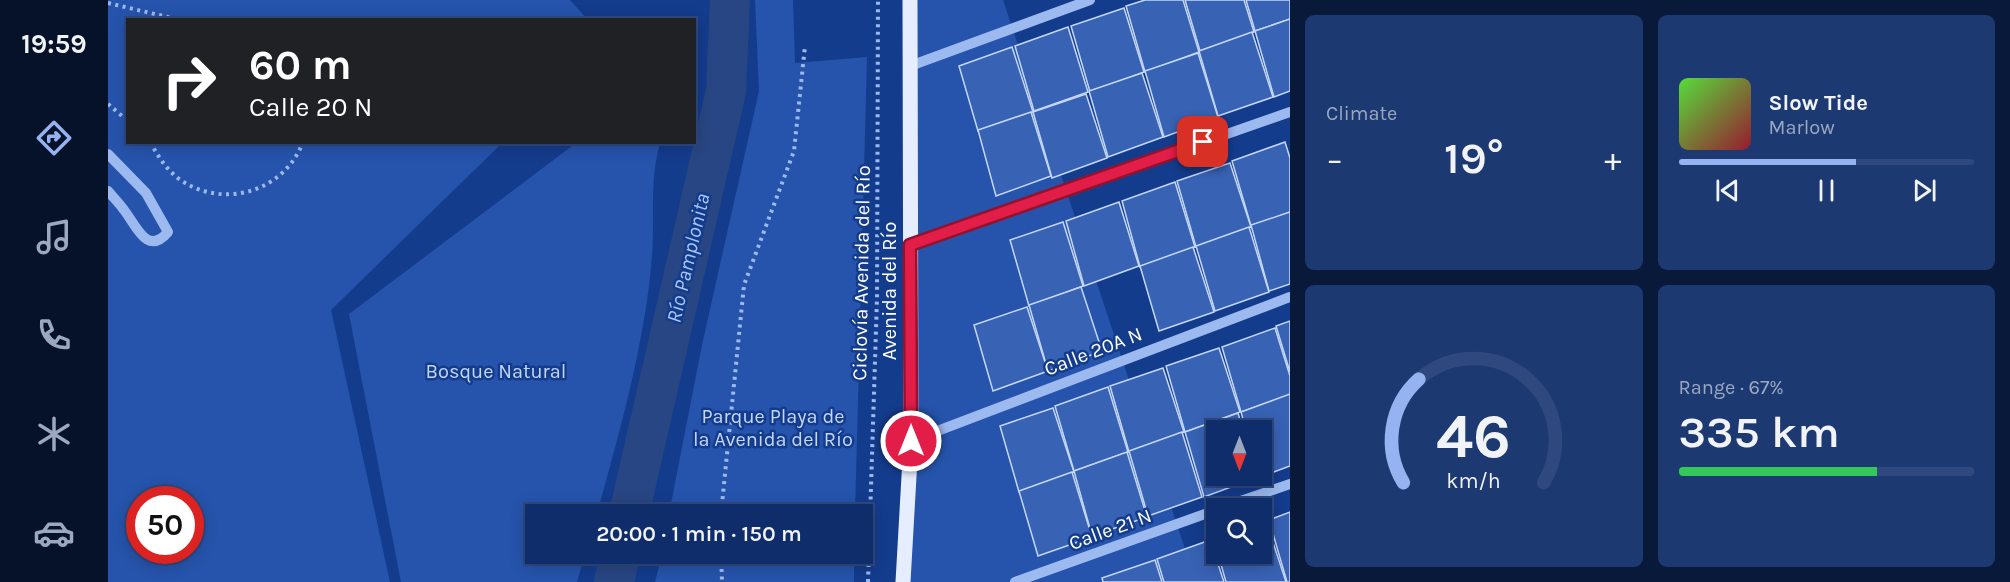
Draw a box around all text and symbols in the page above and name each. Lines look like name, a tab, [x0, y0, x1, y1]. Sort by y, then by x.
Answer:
text: 19:59	[21, 28, 87, 60]
text: 60 m	[249, 40, 352, 90]
icon: right	[150, 42, 228, 120]
text: Slow Tide	[1769, 90, 1868, 116]
text: Calle 20 N	[249, 91, 372, 123]
text: Climate	[1326, 102, 1397, 125]
pin	[1177, 116, 1228, 167]
text: Marlow	[1769, 116, 1835, 139]
icon: directions	[33, 117, 75, 159]
icon: arrive	[1186, 125, 1219, 158]
text: 19°	[1444, 132, 1504, 184]
text: −	[1326, 140, 1343, 178]
text: +	[1604, 140, 1621, 178]
street label: Ciclovía Avenida del Río	[848, 165, 875, 381]
icon: previous	[1711, 174, 1744, 207]
icon: pause	[1810, 174, 1843, 207]
icon: next	[1908, 174, 1941, 207]
water label: Río Pamplonita	[661, 191, 715, 325]
icon: music	[33, 216, 75, 258]
street label: Avenida del Río	[878, 222, 901, 360]
icon: phone	[33, 314, 75, 356]
street label: Calle 20A N	[1041, 322, 1145, 381]
park label: Bosque Natural	[426, 360, 566, 383]
text: Range · 67%	[1679, 376, 1784, 399]
text: 46	[1436, 400, 1511, 473]
park label: Parque Playa de la Avenida del Río	[693, 405, 853, 451]
text: 335 km	[1679, 406, 1840, 458]
position arrow	[879, 409, 943, 473]
icon: climate	[33, 413, 75, 455]
north arrow	[1206, 420, 1272, 486]
map controls	[1206, 420, 1272, 564]
text: km/h	[1447, 468, 1501, 493]
speed limit sign: 50	[126, 486, 204, 564]
button: search	[1206, 498, 1272, 564]
street label: Calle 21 N	[1066, 504, 1155, 555]
icon: car	[33, 512, 75, 554]
text: 20:00 · 1 min · 150 m	[596, 521, 802, 547]

